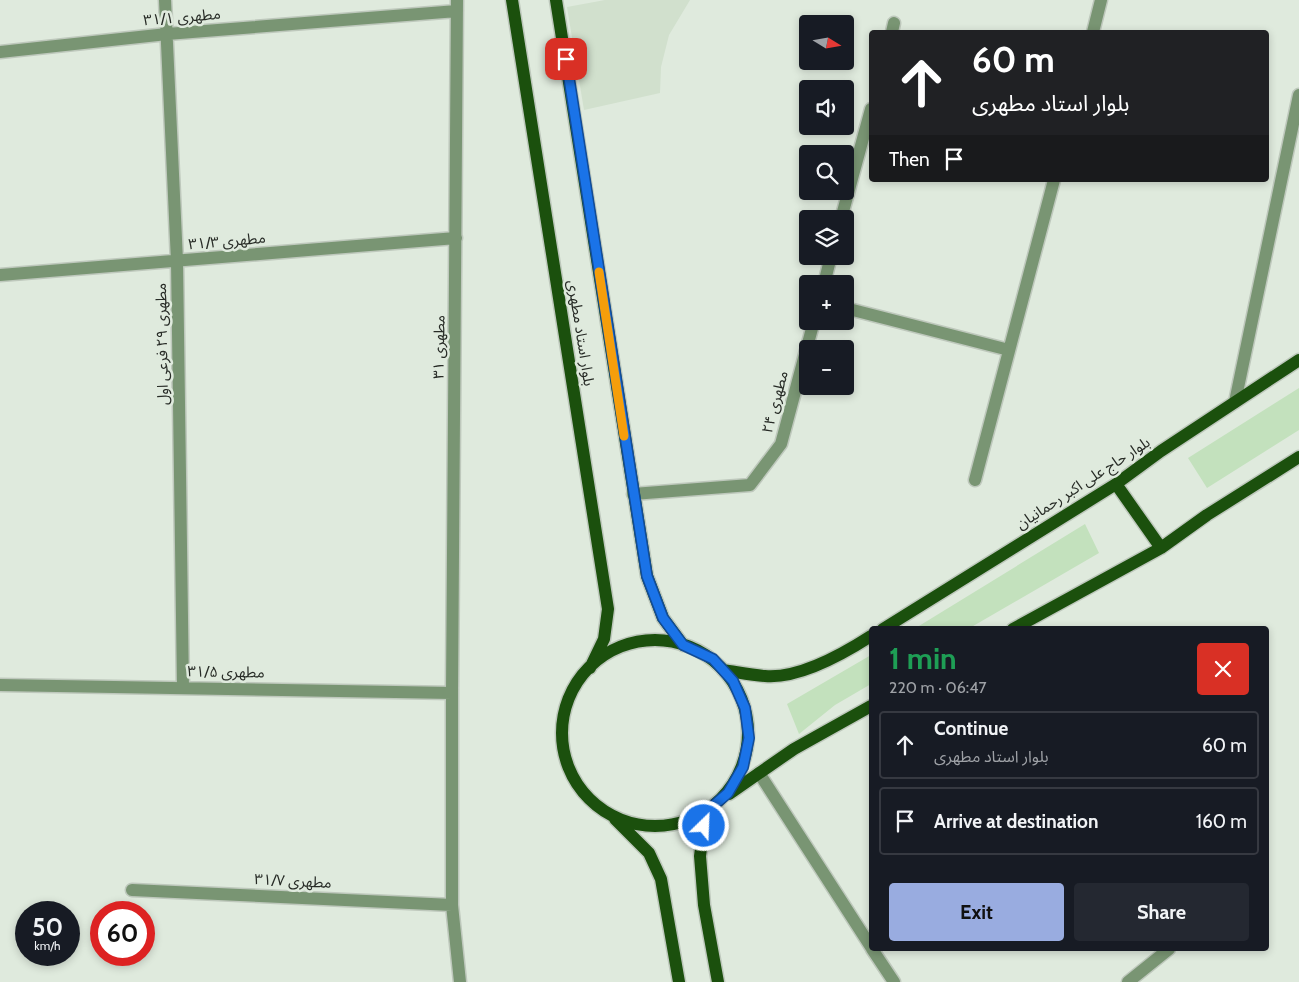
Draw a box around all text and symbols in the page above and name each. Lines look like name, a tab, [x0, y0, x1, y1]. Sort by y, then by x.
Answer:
street label: مطهری ۳۱/۱	[143, 5, 221, 29]
north arrow	[799, 15, 854, 70]
map controls	[799, 15, 854, 395]
pin	[545, 38, 587, 80]
text: 60 m	[972, 38, 1055, 81]
icon: arrive	[552, 45, 580, 73]
icon: ahead	[889, 50, 954, 115]
button: sound	[799, 80, 854, 135]
text: بلوار استاد مطهری	[972, 90, 1129, 117]
button: search	[799, 145, 854, 200]
icon: arrive	[940, 145, 968, 173]
text: Then	[889, 148, 930, 171]
button: layers	[799, 210, 854, 265]
street label: مطهری ۳۱/۳	[188, 229, 266, 253]
button: +	[799, 275, 854, 330]
street label: بلوار استاد مطهری	[564, 279, 598, 387]
street label: مطهری ۲۹ فرعی اول	[152, 283, 172, 405]
street label: مطهری ۳۱	[429, 315, 449, 379]
button: −	[799, 340, 854, 395]
street label: مطهری ۲۴	[758, 369, 792, 435]
street label: بلوار حاج علی اکبر رحمانیان	[1013, 433, 1155, 536]
text: 1 min	[889, 640, 957, 677]
button: close	[1197, 643, 1249, 695]
street label: مطهری ۳۱/۵	[187, 662, 265, 682]
text: 220 m · 06:47	[889, 678, 986, 697]
text: Continue	[934, 717, 1008, 740]
icon: ahead	[891, 731, 919, 759]
text: 60 m	[1202, 734, 1247, 757]
text: بلوار استاد مطهری	[934, 747, 1049, 766]
position arrow	[677, 799, 729, 851]
icon: arrive	[891, 807, 919, 835]
text: Arrive at destination	[934, 810, 1098, 833]
text: 160 m	[1196, 810, 1247, 833]
street label: مطهری ۳۱/۷	[254, 870, 332, 892]
button: Exit	[889, 883, 1064, 941]
button: Share	[1074, 883, 1249, 941]
speed limit sign: 60	[90, 901, 155, 966]
text: 50	[32, 912, 63, 942]
text: km/h	[34, 938, 61, 953]

